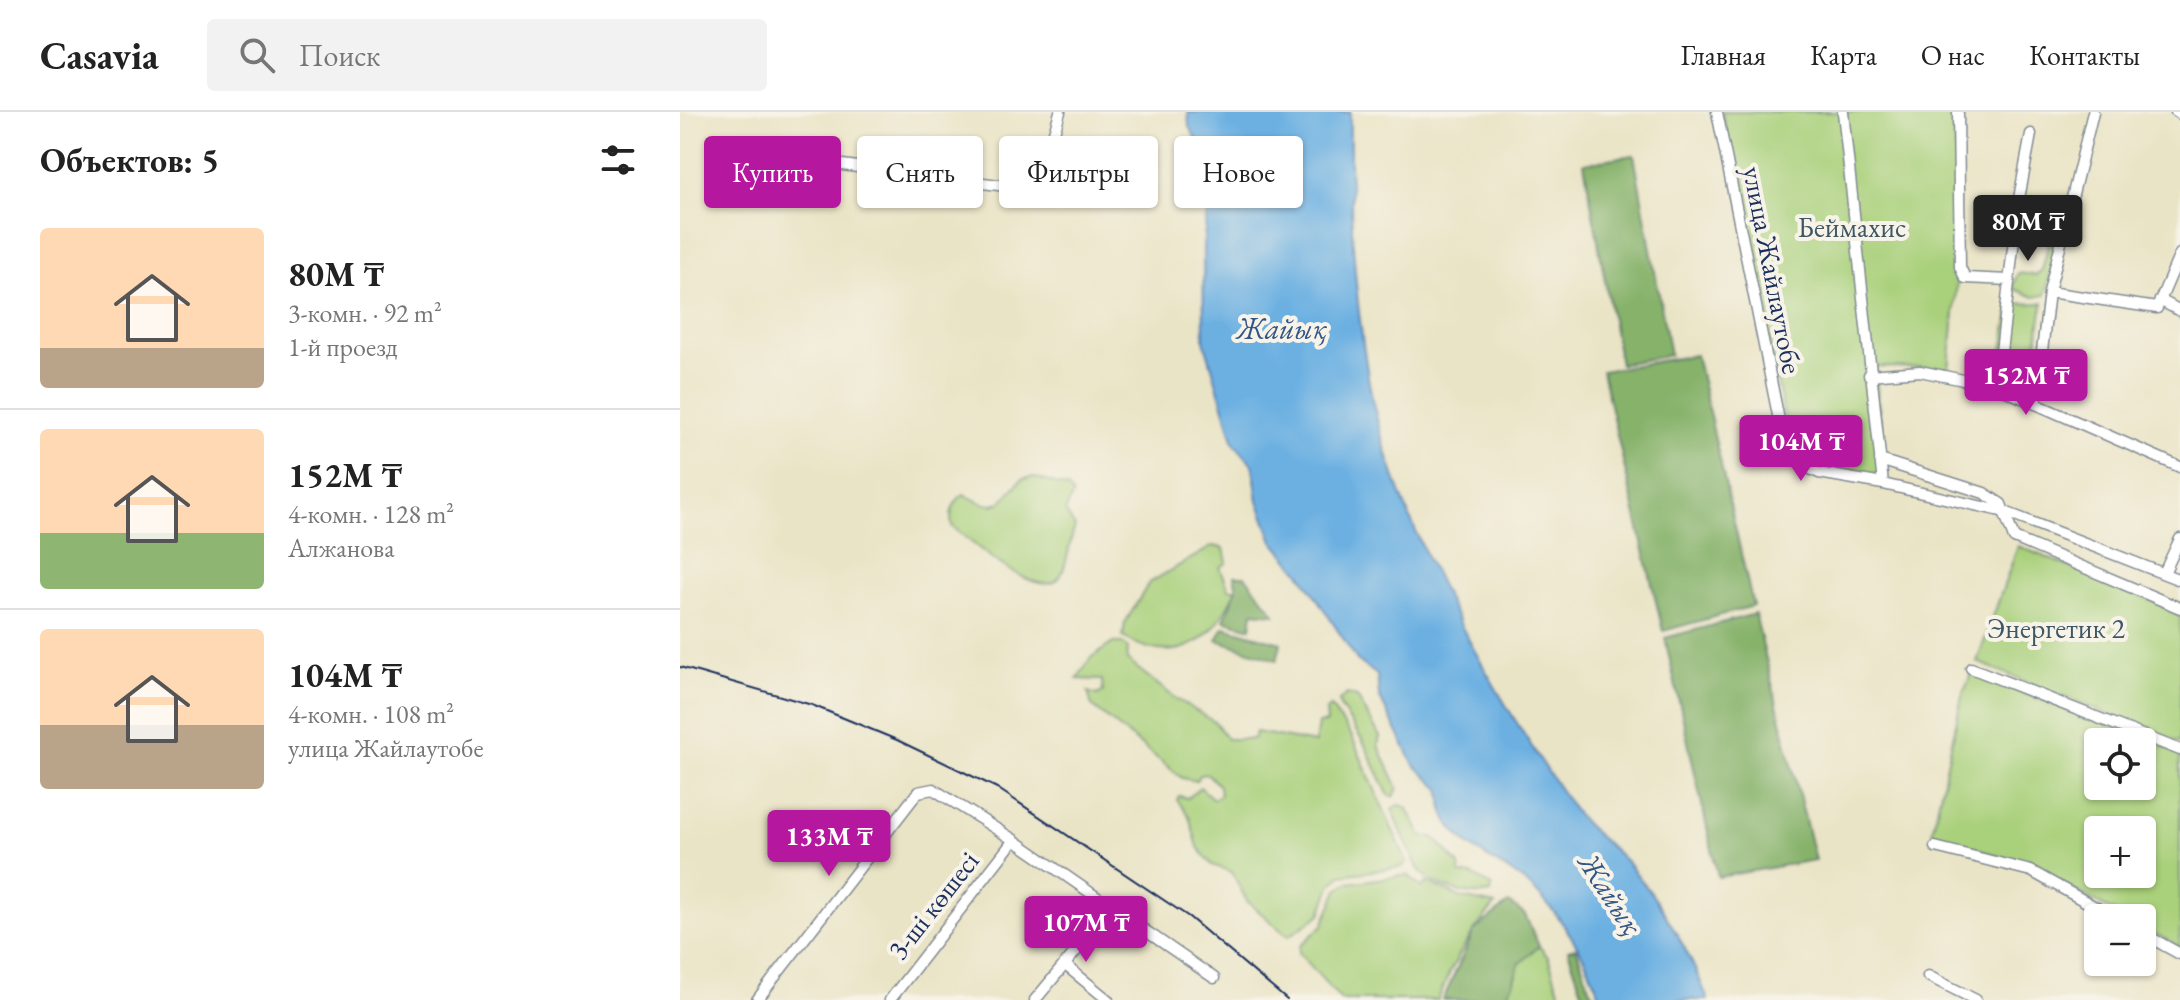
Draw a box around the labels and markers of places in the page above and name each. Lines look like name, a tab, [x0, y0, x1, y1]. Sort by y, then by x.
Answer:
pin: 80M ₸	[1972, 195, 2084, 263]
pin: 152M ₸	[1961, 349, 2091, 417]
pin: 104M ₸	[1736, 415, 1866, 483]
pin: 133M ₸	[764, 810, 894, 878]
pin: 107M ₸	[1021, 896, 1151, 964]

